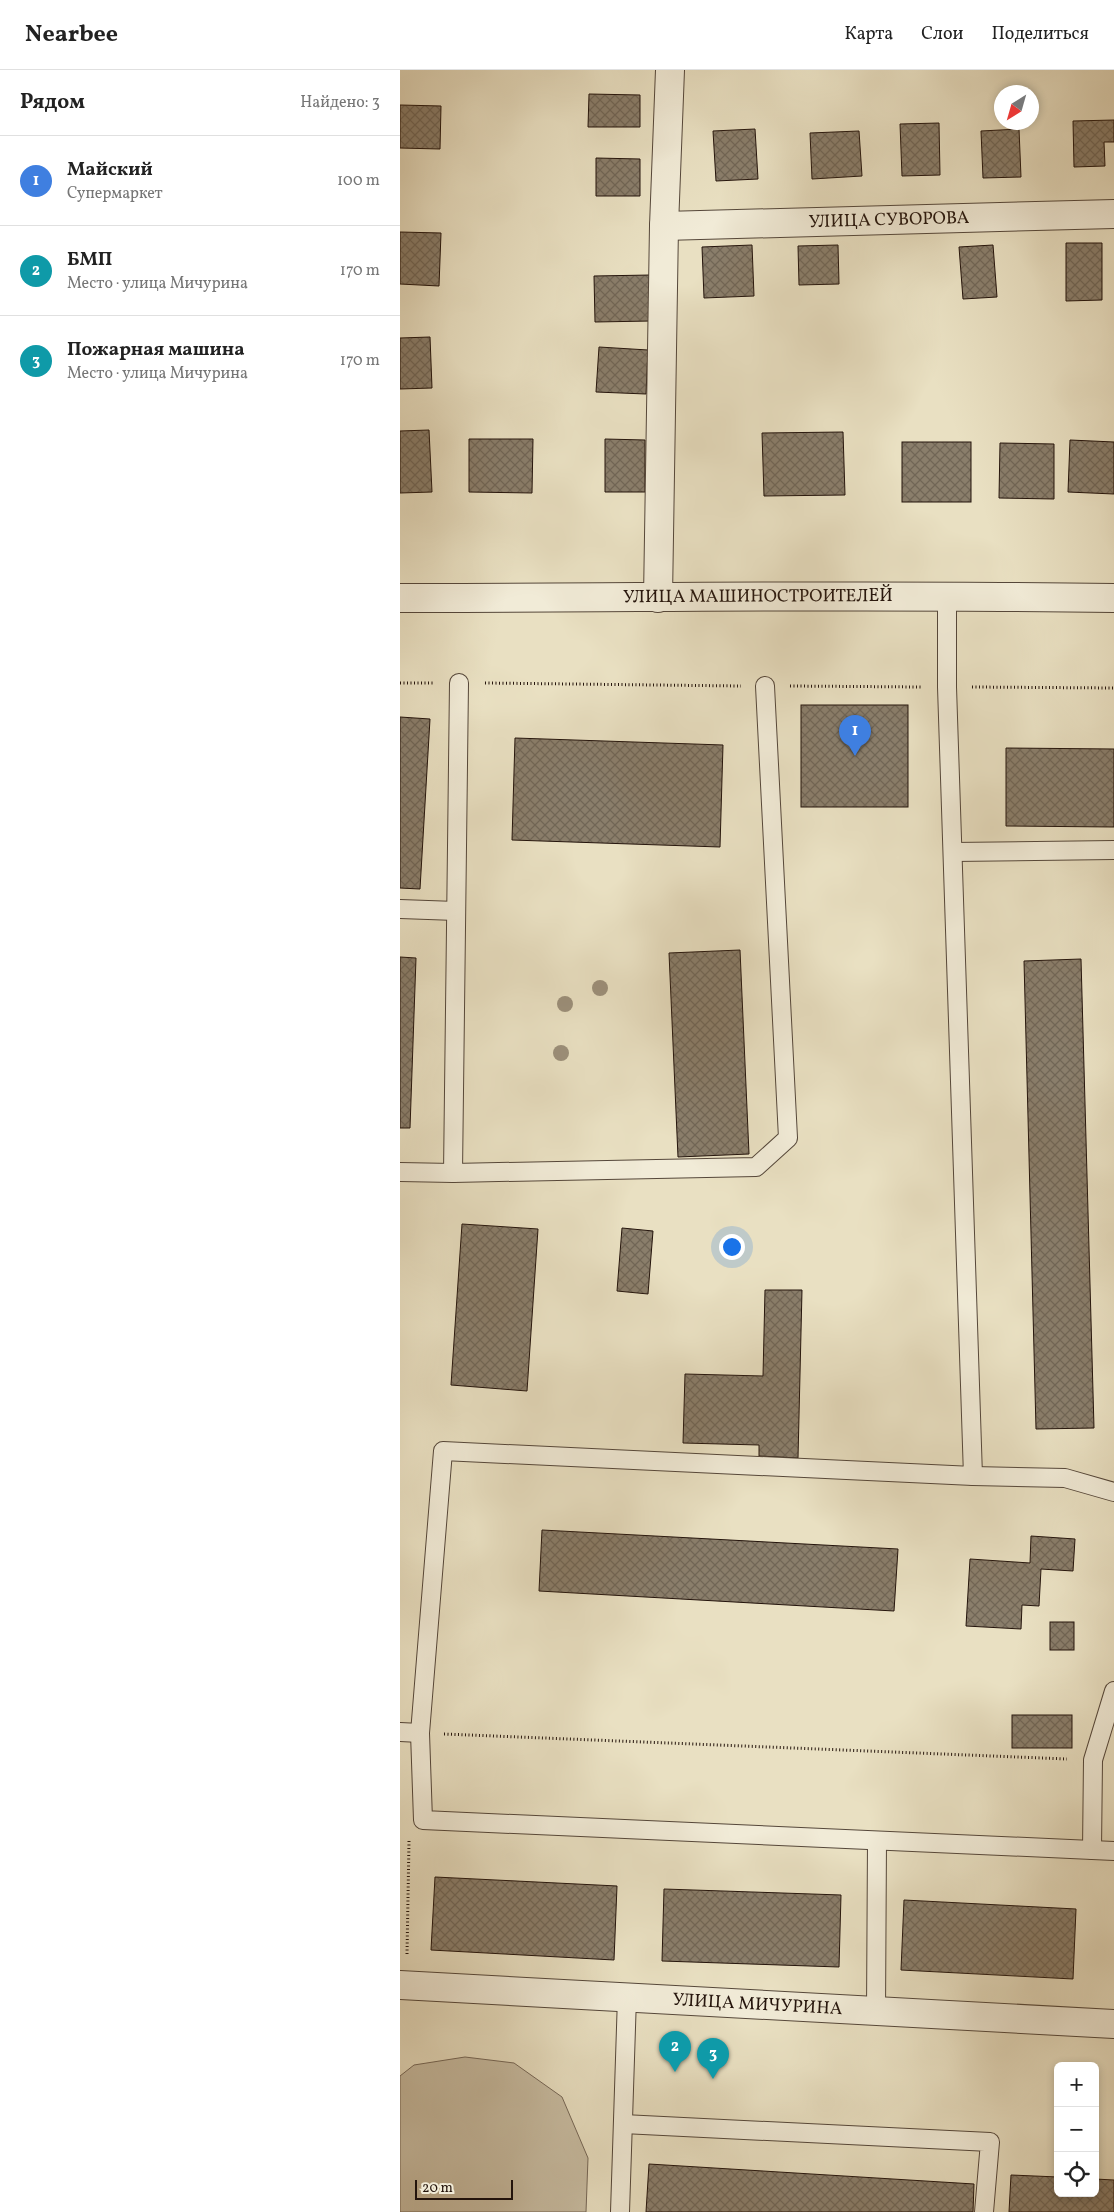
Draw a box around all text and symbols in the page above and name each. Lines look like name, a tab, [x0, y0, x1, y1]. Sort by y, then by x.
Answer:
text: Nearbee	[25, 18, 118, 52]
text: Карта	[845, 22, 893, 47]
text: Слои	[921, 22, 963, 47]
text: Поделиться	[991, 22, 1089, 47]
north arrow	[994, 85, 1039, 130]
text: Рядом	[20, 88, 85, 117]
text: Найдено: 3	[300, 92, 380, 114]
text: Майский	[67, 157, 153, 183]
text: 1	[33, 170, 39, 192]
text: 100 m	[337, 170, 380, 192]
text: Супермаркет	[67, 183, 163, 205]
street label: УЛИЦА СУВОРОВА	[808, 205, 970, 235]
text: БМП	[67, 247, 112, 273]
text: 2	[32, 260, 40, 282]
text: 170 m	[340, 260, 380, 282]
text: Место · улица Мичурина	[67, 273, 248, 295]
text: Пожарная машина	[67, 337, 245, 363]
text: 3	[32, 350, 40, 372]
text: 170 m	[340, 350, 380, 372]
text: Место · улица Мичурина	[67, 363, 248, 385]
street label: УЛИЦА МАШИНОСТРОИТЕЛЕЙ	[623, 584, 893, 610]
pin: 1	[839, 715, 871, 756]
your location	[719, 1234, 745, 1260]
street label: УЛИЦА МИЧУРИНА	[672, 1987, 843, 2022]
pin: 2	[659, 2031, 691, 2072]
pin: 3	[697, 2038, 729, 2079]
map controls	[1054, 2062, 1099, 2197]
button: +	[1054, 2062, 1099, 2107]
button: −	[1054, 2107, 1099, 2152]
button: locate	[1054, 2152, 1099, 2197]
scale bar	[415, 2177, 512, 2200]
text: 20 m	[422, 2179, 453, 2198]

